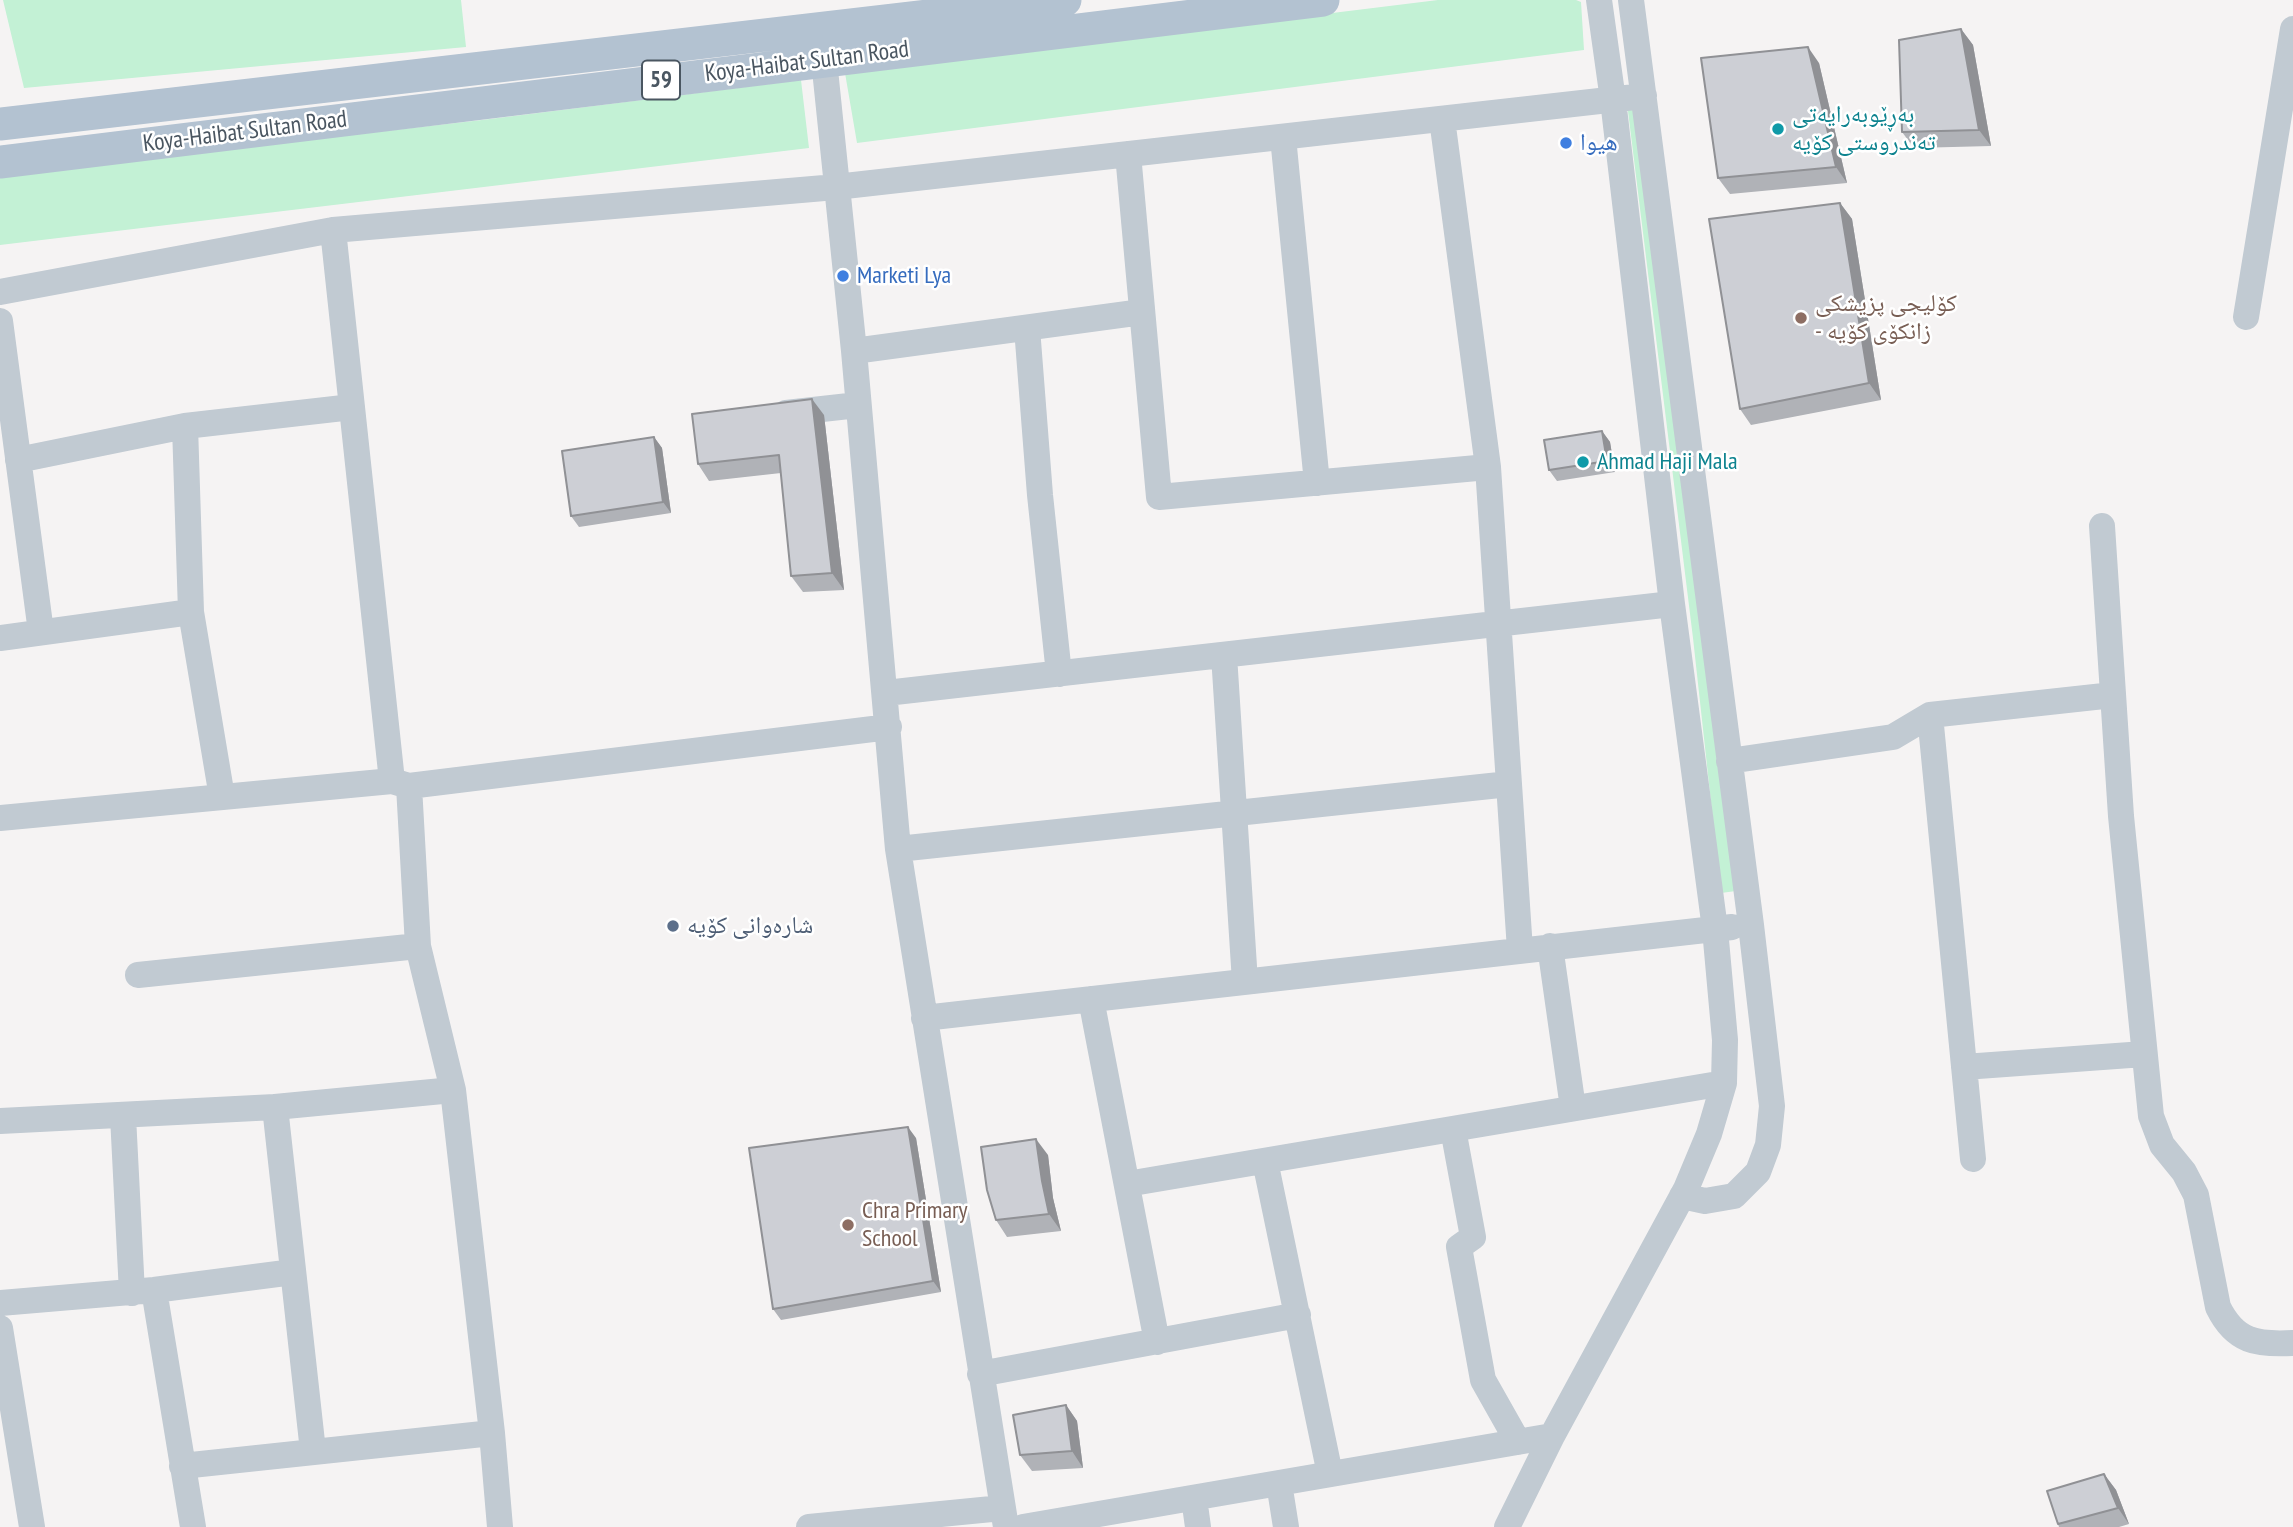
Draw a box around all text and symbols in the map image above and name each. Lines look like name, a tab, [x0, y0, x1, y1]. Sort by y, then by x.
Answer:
street label: Koya-Haibat Sultan Road	[703, 35, 911, 89]
road number: 59	[642, 60, 680, 100]
place label: بەڕێوبەرایەتی تەندروستی کۆیە	[1792, 101, 1936, 157]
street label: Koya-Haibat Sultan Road	[141, 105, 349, 159]
marker: بەڕێوبەرایەتی تەندروستی کۆیە	[1770, 121, 1786, 137]
place label: هیوا	[1580, 129, 1618, 157]
marker: هیوا	[1558, 135, 1574, 151]
place label: Marketi Lya	[857, 262, 951, 290]
marker: Marketi Lya	[835, 268, 851, 284]
place label: کۆلیجی پزیشکی - زانکۆی کۆیە	[1815, 290, 1957, 346]
marker: کۆلیجی پزیشکی - زانکۆی کۆیە	[1793, 310, 1809, 326]
place label: Ahmad Haji Mala	[1597, 448, 1738, 476]
marker: Ahmad Haji Mala	[1575, 454, 1591, 470]
place label: شارەوانی کۆیە	[687, 912, 813, 940]
marker: شارەوانی کۆیە	[665, 918, 681, 934]
place label: Chra Primary School	[862, 1197, 968, 1253]
marker: Chra Primary School	[840, 1217, 856, 1233]

